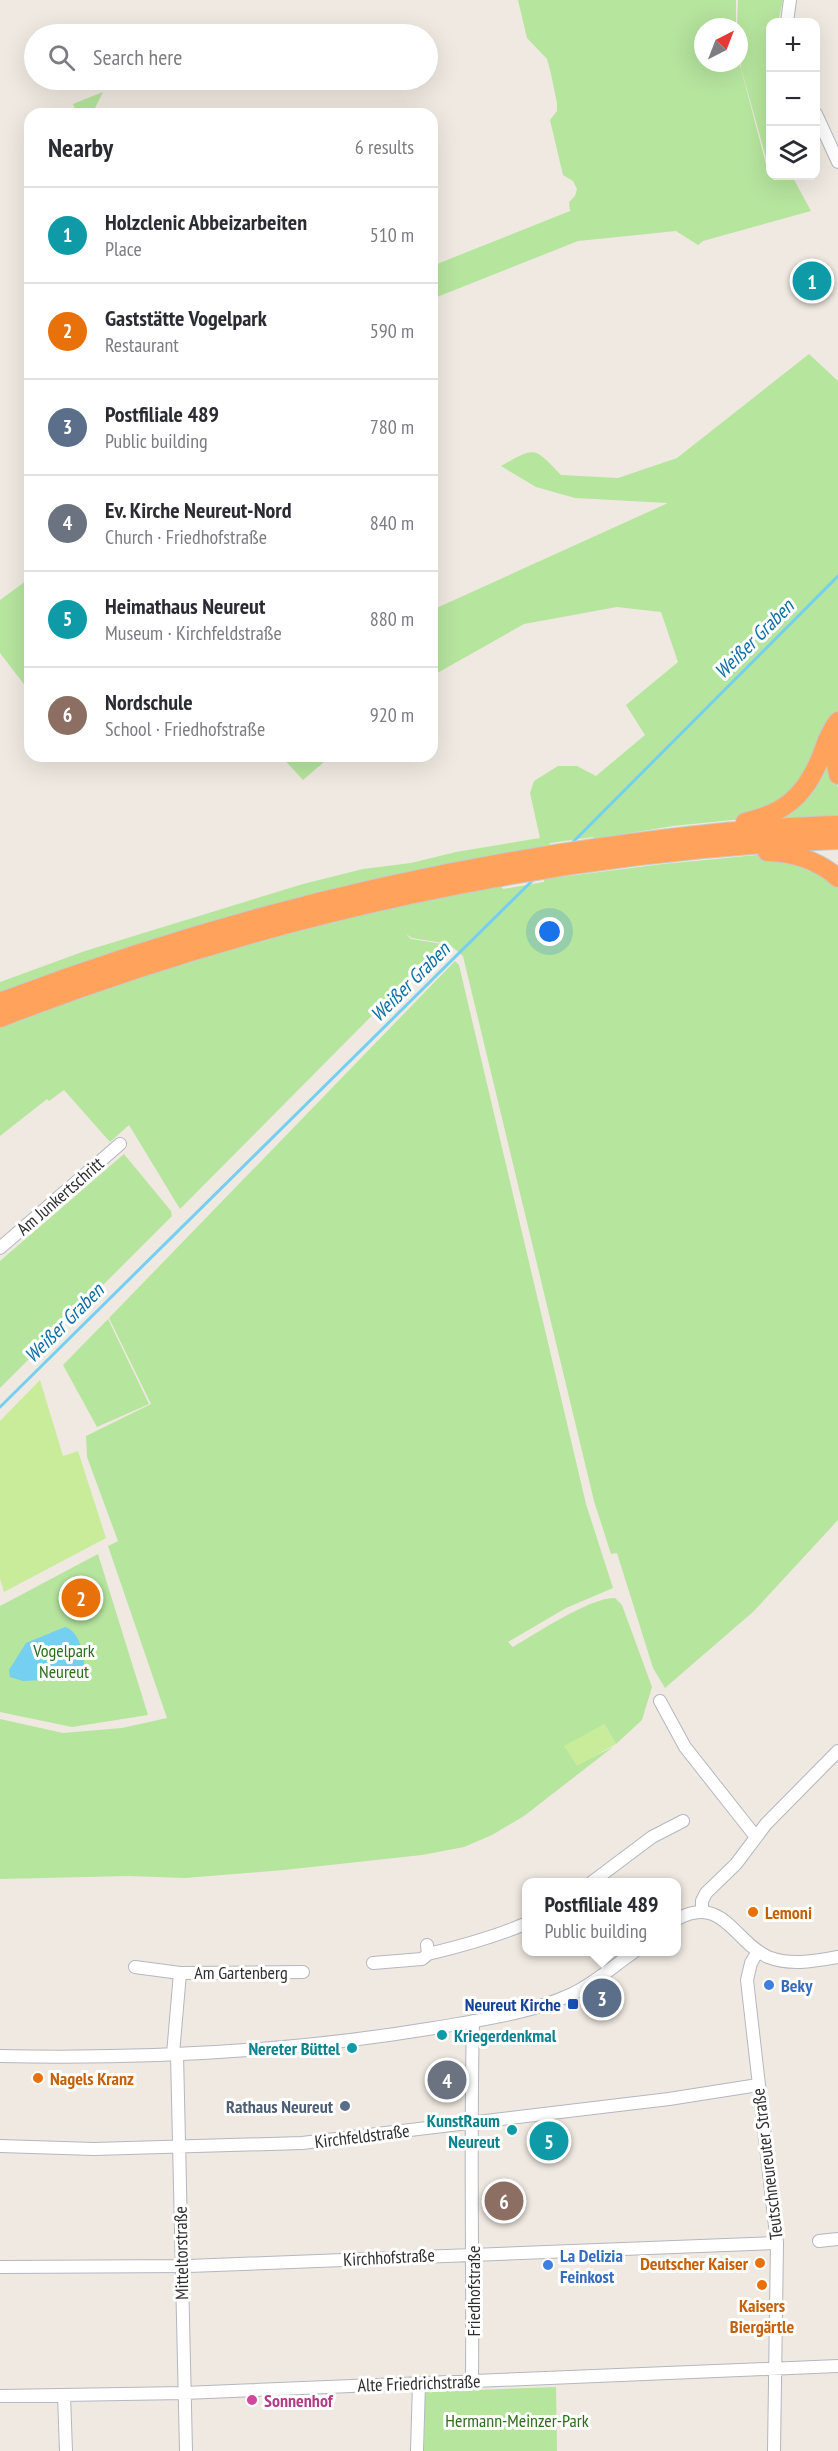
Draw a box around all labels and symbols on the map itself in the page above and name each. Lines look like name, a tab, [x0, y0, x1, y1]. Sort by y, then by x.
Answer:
north arrow	[694, 18, 748, 72]
pin: 1	[792, 258, 832, 304]
water label: Weißer Graben	[709, 593, 800, 684]
your location	[535, 917, 564, 946]
water label: Weißer Graben	[365, 936, 456, 1027]
street label: Am Junkertschritt	[12, 1152, 108, 1240]
water label: Weißer Graben	[19, 1277, 110, 1368]
pin: 2	[62, 1576, 100, 1620]
park label: Vogelpark Neureut	[32, 1639, 95, 1683]
place label: Lemoni	[765, 1901, 812, 1924]
marker: Lemoni	[746, 1905, 760, 1919]
street label: Am Gartenberg	[194, 1961, 288, 1984]
place label: Beky	[781, 1974, 813, 1997]
pin: 3	[582, 1976, 622, 2020]
marker: Beky	[762, 1978, 776, 1992]
place label: Neureut Kirche	[465, 1993, 561, 2016]
marker: Neureut Kirche	[566, 1997, 580, 2011]
place label: Kriegerdenkmal	[454, 2024, 557, 2047]
marker: Kriegerdenkmal	[435, 2028, 449, 2042]
place label: Nereter Büttel	[248, 2037, 341, 2060]
marker: Nereter Büttel	[345, 2041, 359, 2055]
pin: 4	[428, 2058, 466, 2102]
place label: Nagels Kranz	[50, 2067, 134, 2090]
marker: Nagels Kranz	[31, 2071, 45, 2085]
street label: Teutschneureuter Straße	[746, 2087, 788, 2241]
place label: Rathaus Neureut	[226, 2095, 334, 2118]
marker: Rathaus Neureut	[338, 2099, 352, 2113]
place label: KunstRaum Neureut	[427, 2109, 501, 2153]
pin: 5	[530, 2118, 568, 2164]
street label: Kirchfeldstraße	[313, 2119, 411, 2153]
marker: KunstRaum Neureut	[505, 2123, 519, 2137]
pin: 6	[484, 2178, 524, 2224]
street label: Mitteltorstraße	[169, 2206, 193, 2300]
street label: Kirchhofstraße	[343, 2243, 435, 2271]
place label: La Delizia Feinkost	[560, 2244, 623, 2288]
street label: Friedhofstraße	[462, 2245, 485, 2337]
place label: Deutscher Kaiser	[640, 2252, 749, 2275]
marker: Deutscher Kaiser	[753, 2256, 767, 2270]
marker: La Delizia Feinkost	[541, 2258, 555, 2272]
marker: Kaisers Biergärtle	[755, 2278, 769, 2292]
place label: Kaisers Biergärtle	[730, 2294, 794, 2338]
street label: Alte Friedrichstraße	[357, 2369, 481, 2397]
place label: Sonnenhof	[264, 2389, 334, 2412]
marker: Sonnenhof	[245, 2393, 259, 2407]
park label: Hermann-Meinzer-Park	[445, 2409, 589, 2432]

